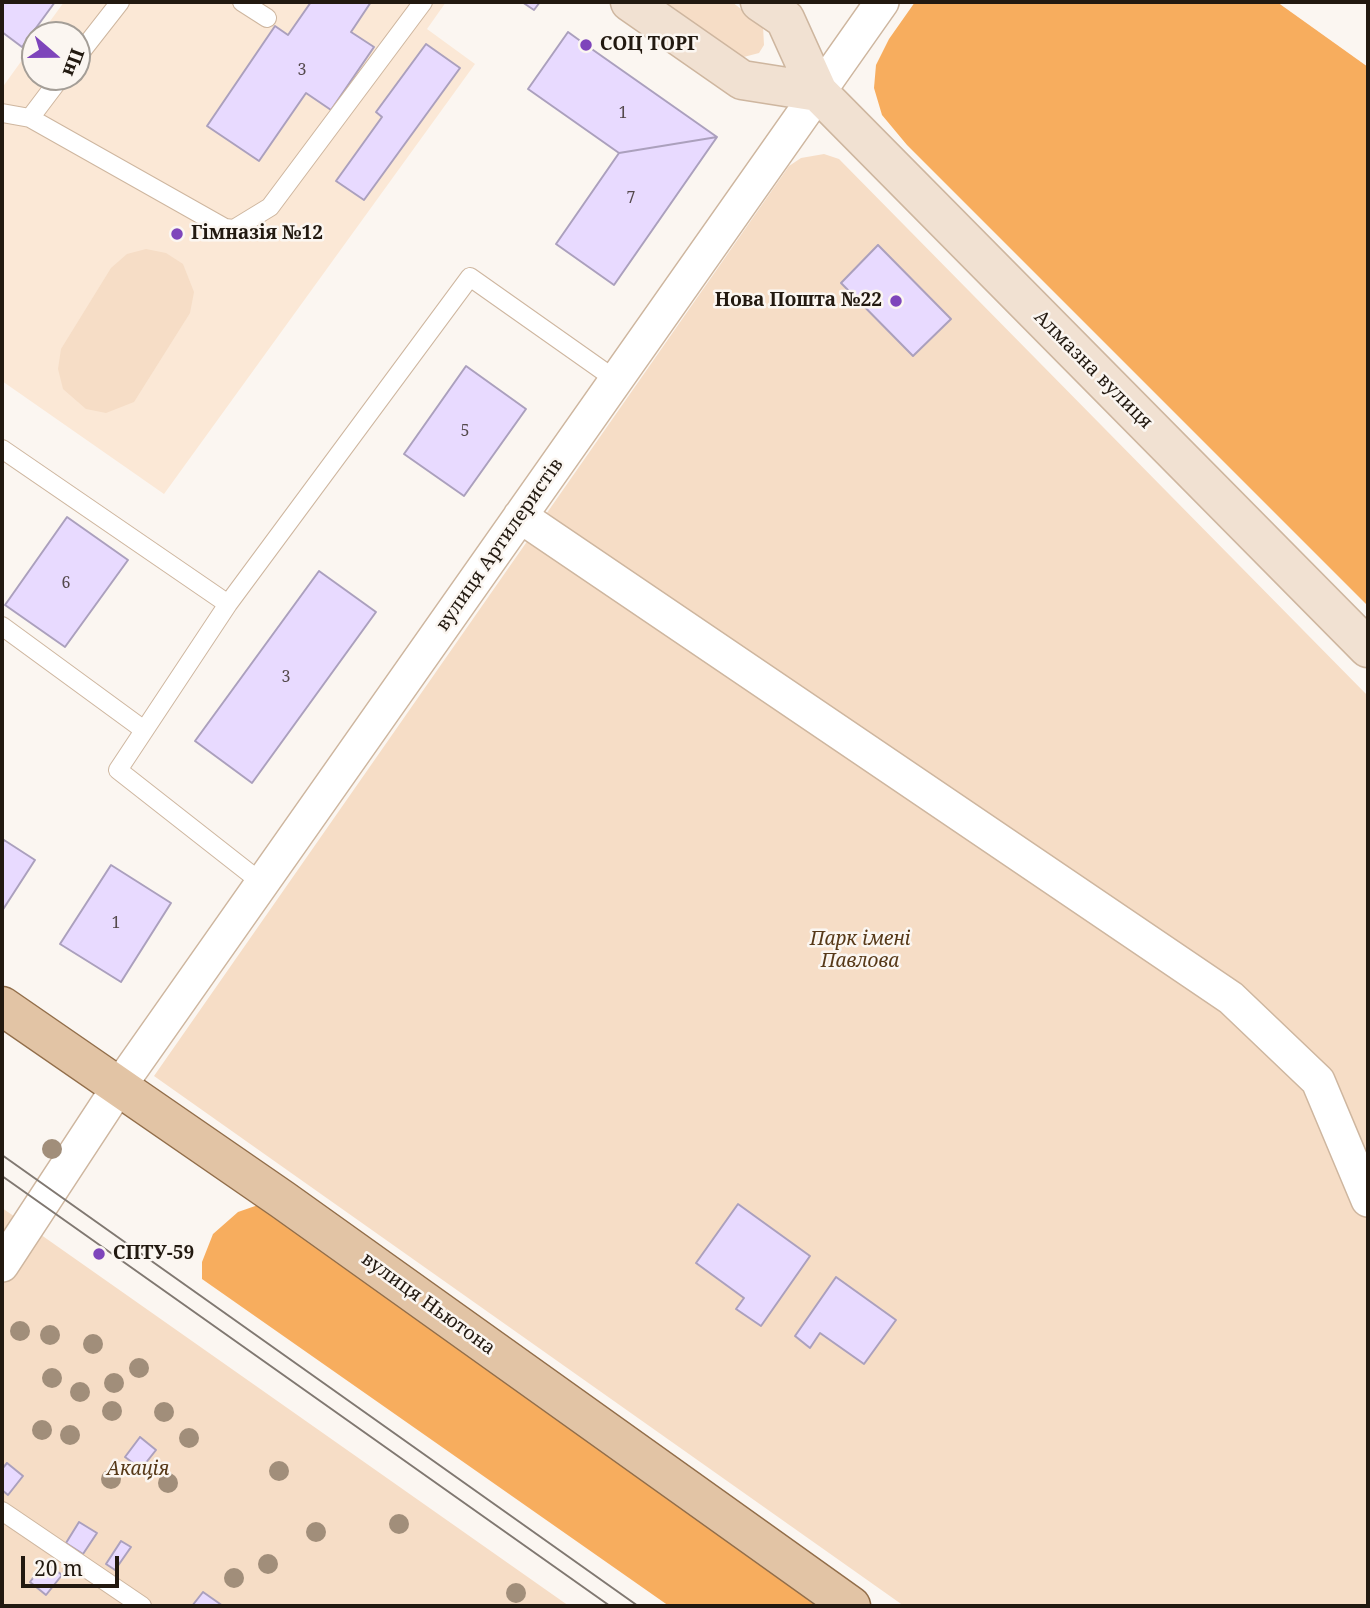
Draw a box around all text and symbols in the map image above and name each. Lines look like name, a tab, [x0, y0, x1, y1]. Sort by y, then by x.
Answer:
north arrow	[21, 21, 91, 91]
place label: СОЦ ТОРГ	[600, 34, 698, 56]
marker: СОЦ ТОРГ	[578, 37, 594, 53]
text: Пн	[57, 45, 91, 80]
house number: 3	[298, 60, 306, 80]
house number: 1	[619, 103, 627, 123]
house number: 7	[627, 188, 635, 208]
place label: Гімназія №12	[191, 223, 323, 245]
marker: Гімназія №12	[169, 226, 185, 242]
place label: Нова Пошта №22	[715, 290, 882, 312]
marker: Нова Пошта №22	[888, 293, 904, 309]
street label: Алмазна вулиця	[1029, 306, 1157, 434]
house number: 5	[461, 421, 469, 441]
street label: вулиця Артилеристів	[432, 454, 568, 636]
house number: 6	[62, 573, 70, 593]
house number: 3	[282, 667, 290, 687]
house number: 1	[112, 913, 120, 933]
park label: Парк імені Павлова	[810, 929, 910, 973]
place label: СПТУ-59	[113, 1243, 194, 1265]
marker: СПТУ-59	[91, 1246, 107, 1262]
street label: вулиця Ньютона	[357, 1248, 499, 1360]
park label: Акація	[107, 1459, 169, 1481]
scale bar	[24, 1542, 122, 1586]
text: 20 m	[34, 1554, 83, 1582]

